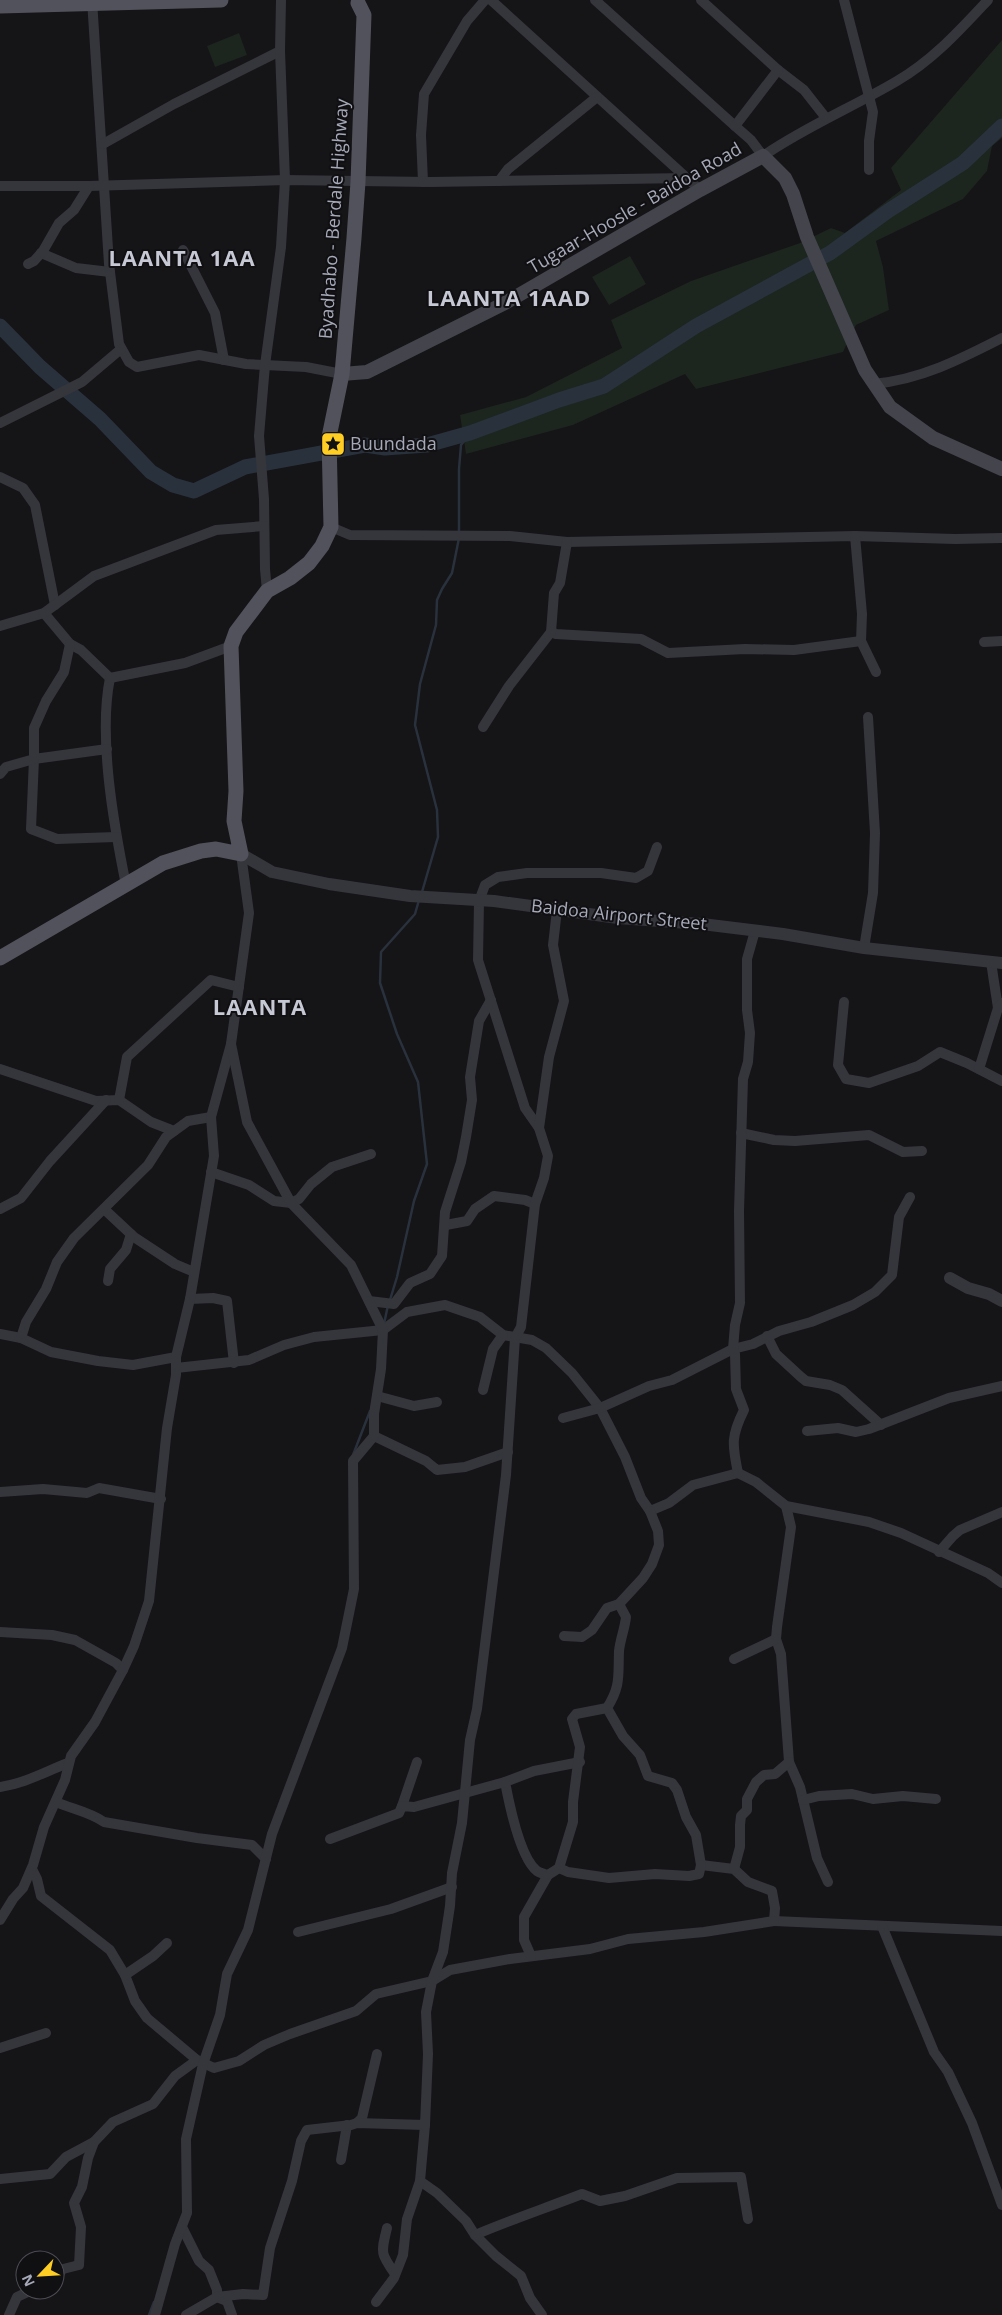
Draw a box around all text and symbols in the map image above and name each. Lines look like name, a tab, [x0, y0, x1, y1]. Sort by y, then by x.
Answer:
street label: Byadhabo - Berdale Highway	[313, 97, 353, 340]
street label: Tugaar-Hoosle - Baidoa Road	[523, 136, 746, 278]
district label: LAANTA 1AA	[108, 242, 256, 272]
district label: LAANTA 1AAD	[427, 282, 591, 312]
place icon: Buundada	[320, 431, 346, 457]
place label: Buundada	[350, 431, 437, 455]
street label: Baidoa Airport Street	[530, 893, 708, 935]
district label: LAANTA	[213, 991, 307, 1021]
north arrow	[15, 2250, 65, 2300]
text: N	[17, 2272, 39, 2290]

